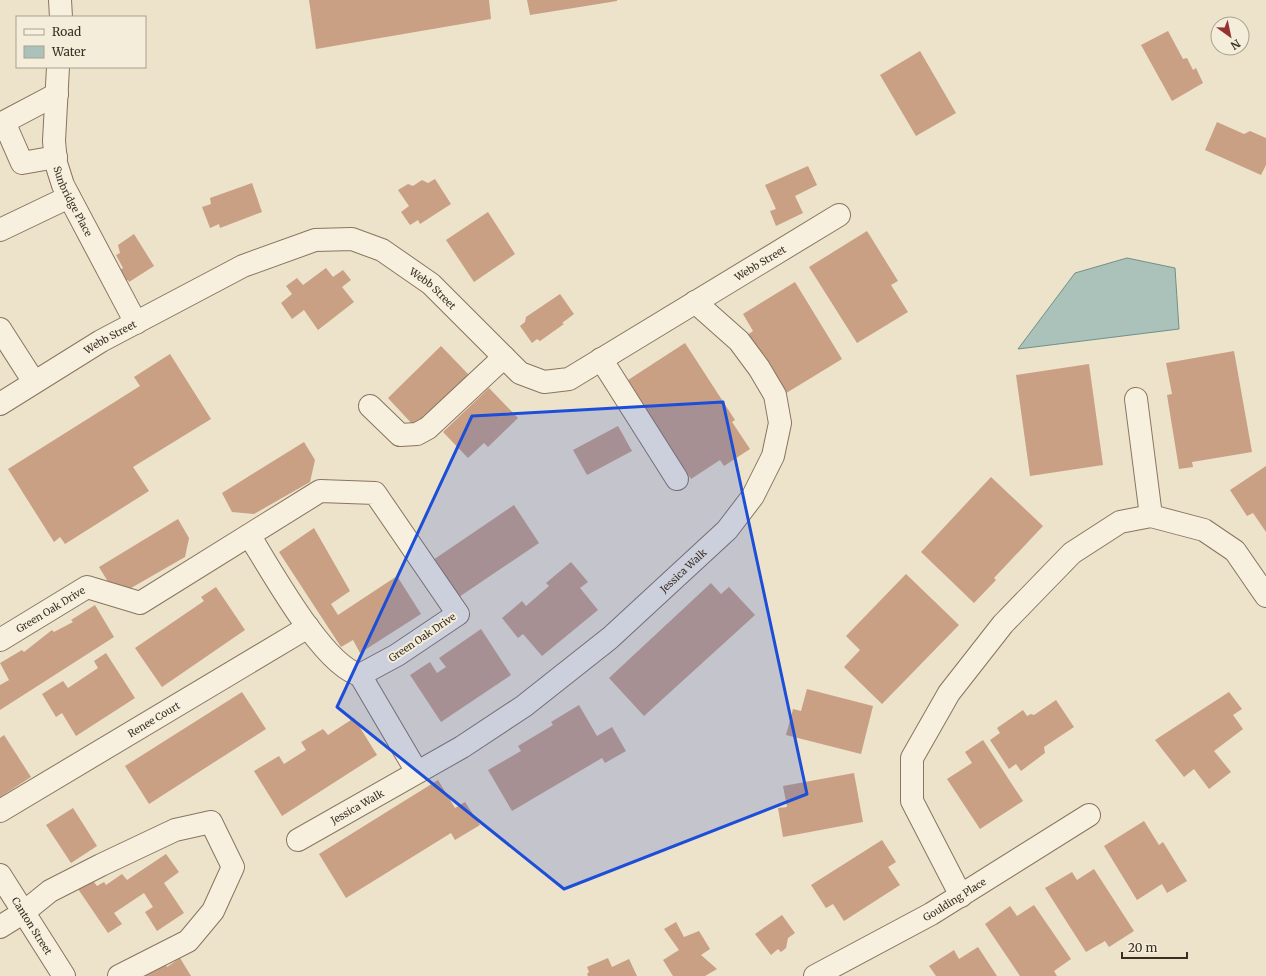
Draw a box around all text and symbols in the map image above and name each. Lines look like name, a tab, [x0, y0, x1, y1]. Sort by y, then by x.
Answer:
legend	[16, 16, 146, 68]
north arrow	[1210, 16, 1250, 56]
text: Road	[52, 24, 81, 39]
text: N	[1228, 36, 1243, 53]
text: Water	[51, 44, 87, 59]
street label: Sunbridge Place	[50, 164, 95, 239]
street label: Webb Street	[731, 243, 788, 284]
street label: Webb Street	[406, 264, 459, 312]
street label: Webb Street	[81, 318, 139, 357]
street label: Jessica Walk	[657, 546, 710, 596]
street label: Green Oak Drive	[14, 584, 87, 636]
street label: Green Oak Drive	[386, 610, 458, 665]
street label: Renee Court	[125, 699, 183, 740]
street label: Jessica Walk	[328, 786, 387, 828]
street label: Goulding Place	[921, 875, 988, 924]
street label: Canton Street	[9, 895, 55, 957]
scale bar	[1122, 934, 1187, 960]
text: 20 m	[1128, 940, 1157, 955]

